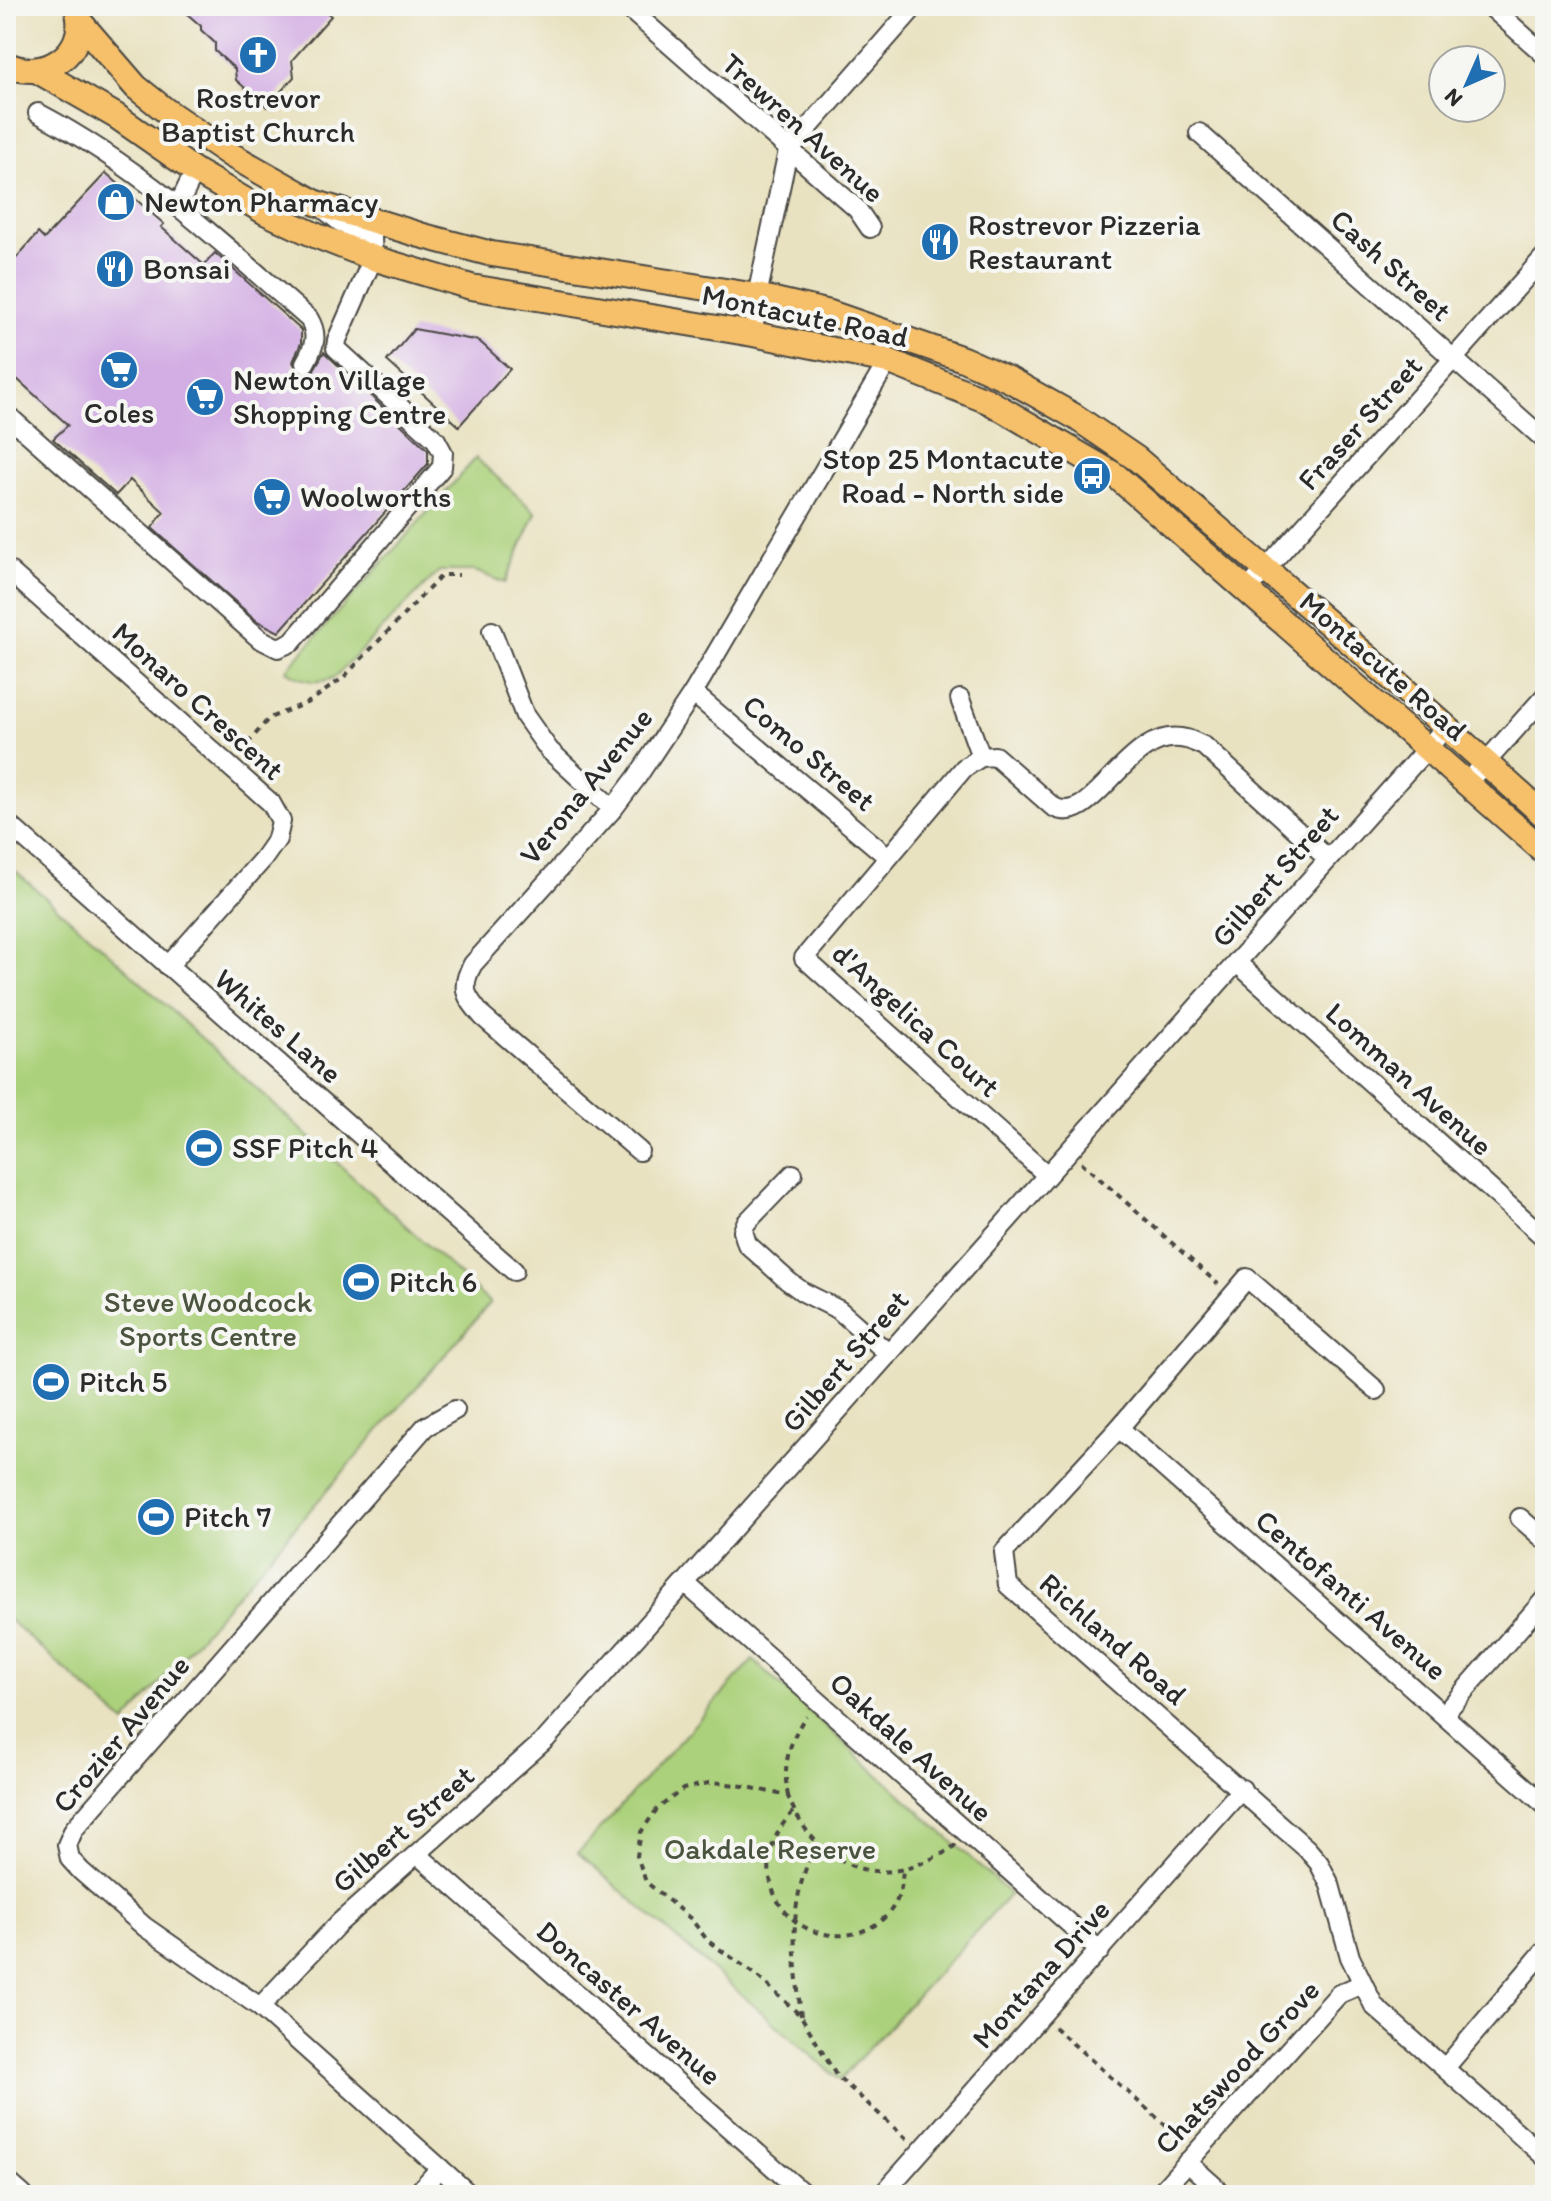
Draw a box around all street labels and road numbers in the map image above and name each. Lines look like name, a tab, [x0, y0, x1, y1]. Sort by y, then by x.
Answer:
street label: Trewren Avenue	[714, 45, 892, 210]
street label: Cash Street	[1323, 201, 1460, 329]
street label: Montacute Road	[699, 276, 912, 355]
street label: Fraser Street	[1290, 348, 1430, 498]
street label: Montacute Road	[1292, 583, 1475, 748]
street label: Monaro Crescent	[105, 614, 292, 788]
street label: Como Street	[735, 686, 883, 819]
street label: Verona Avenue	[511, 700, 660, 872]
street label: Gilbert Street	[1203, 797, 1346, 954]
street label: d'Angelica Court	[825, 934, 1008, 1105]
street label: Whites Lane	[207, 960, 350, 1091]
street label: Lomman Avenue	[1318, 994, 1501, 1163]
street label: Gilbert Street	[773, 1282, 916, 1439]
street label: Centofanti Avenue	[1248, 1501, 1455, 1688]
street label: Richland Road	[1032, 1564, 1195, 1713]
street label: Crozier Avenue	[44, 1647, 197, 1820]
street label: Oakdale Avenue	[822, 1664, 1001, 1830]
street label: Gilbert Street	[324, 1757, 481, 1900]
street label: Montana Drive	[964, 1891, 1118, 2056]
street label: Doncaster Avenue	[529, 1912, 729, 2093]
street label: Chatswood Grove	[1146, 1972, 1327, 2162]

